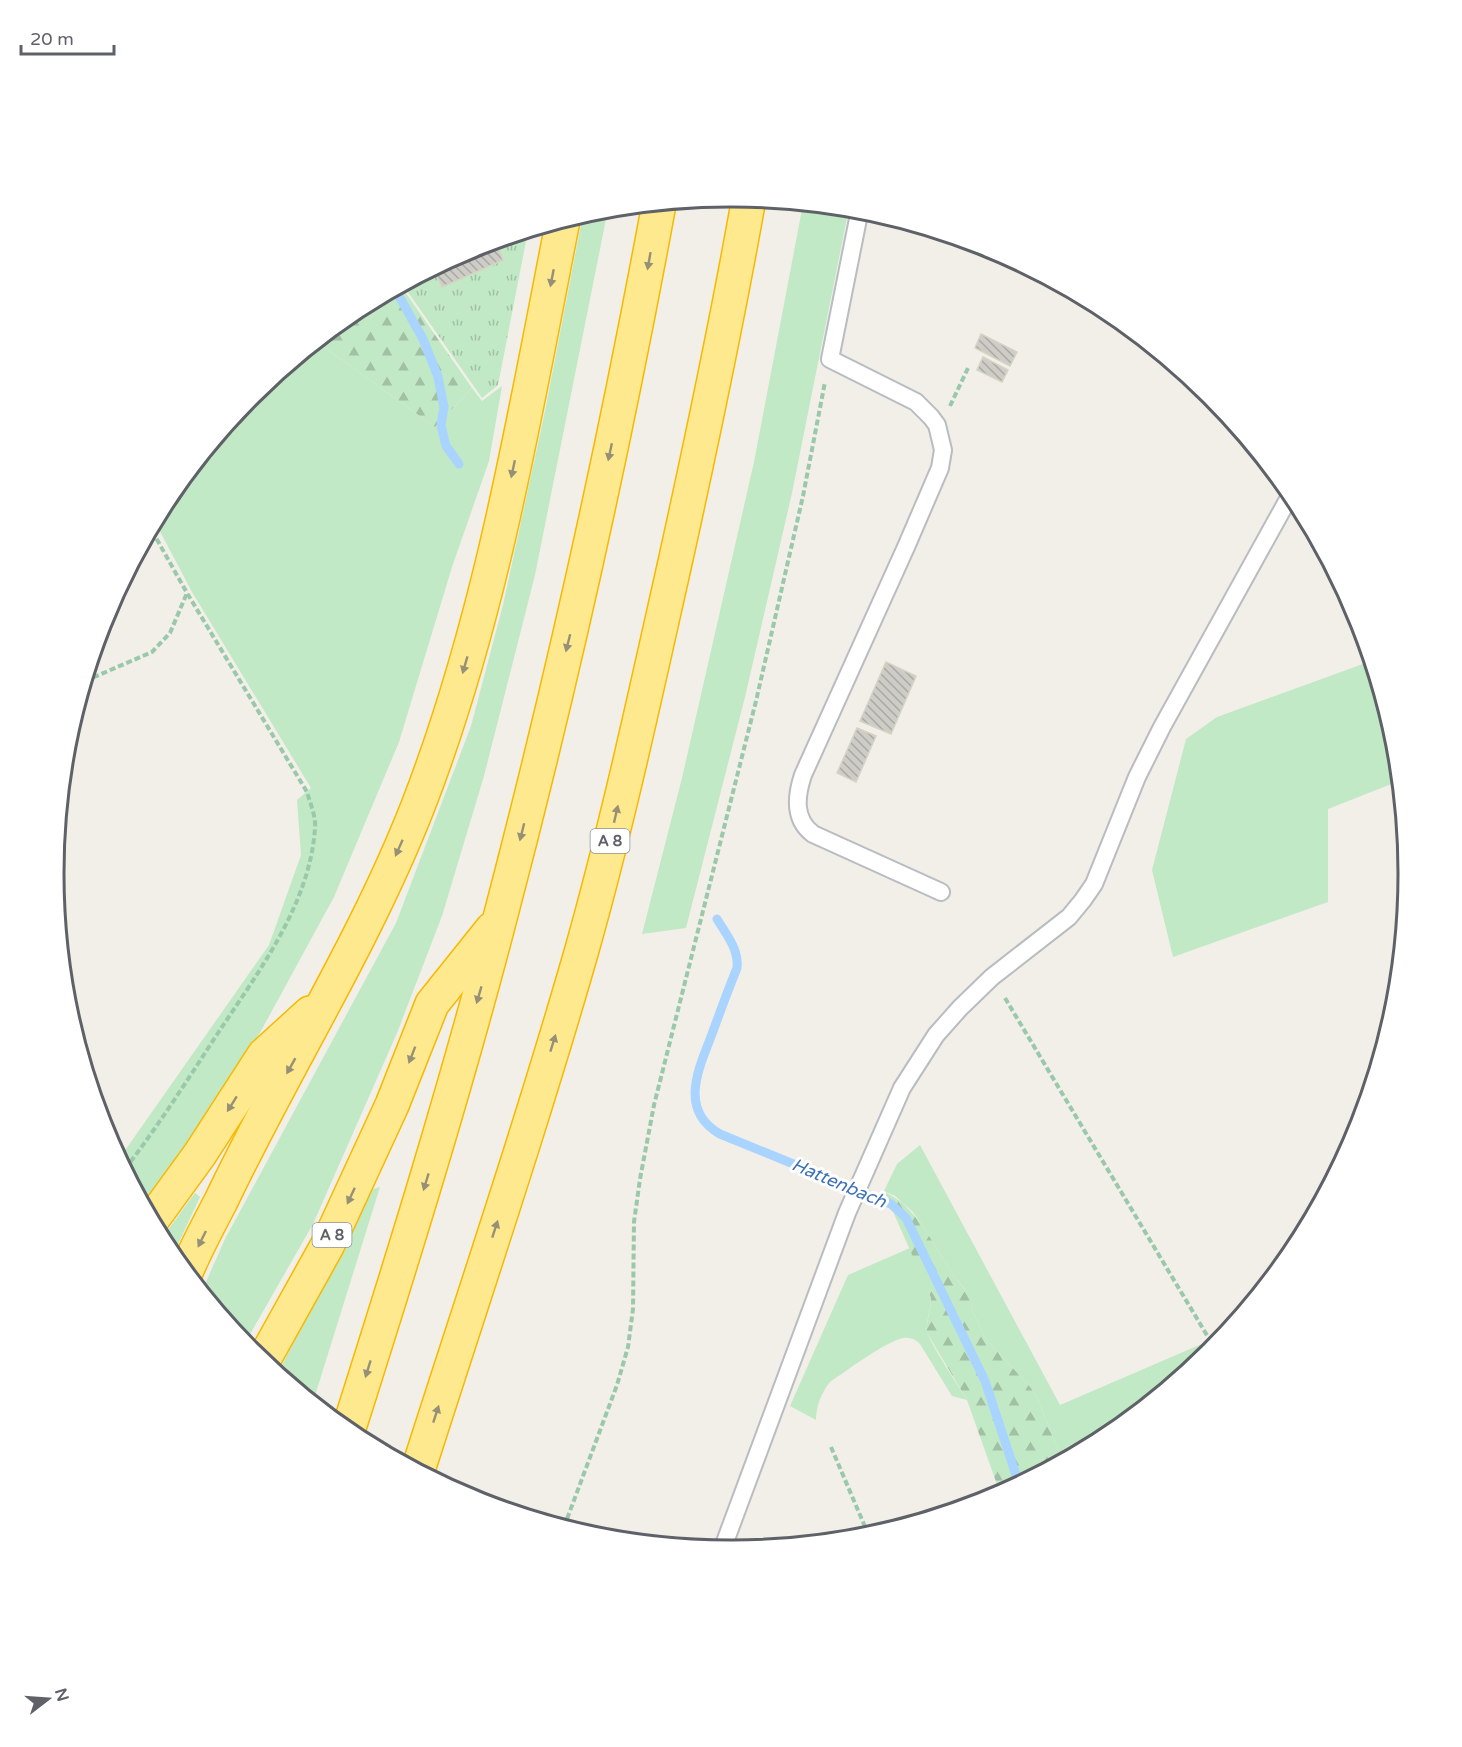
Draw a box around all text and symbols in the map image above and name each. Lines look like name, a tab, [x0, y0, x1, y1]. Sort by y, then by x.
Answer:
scale bar	[21, 18, 114, 56]
text: 20 m	[30, 28, 74, 50]
one-way arrow	[644, 252, 653, 271]
one-way arrow	[547, 269, 556, 288]
one-way arrow	[605, 443, 614, 462]
one-way arrow	[508, 460, 517, 479]
one-way arrow	[563, 633, 573, 652]
one-way arrow	[460, 656, 469, 674]
one-way arrow	[612, 805, 622, 823]
one-way arrow	[516, 823, 526, 841]
road number: A 8	[590, 829, 630, 853]
one-way arrow	[394, 840, 404, 858]
one-way arrow	[474, 986, 483, 1004]
one-way arrow	[549, 1033, 558, 1051]
one-way arrow	[407, 1046, 417, 1064]
one-way arrow	[286, 1058, 296, 1075]
one-way arrow	[227, 1096, 238, 1112]
water label: Hattenbach	[789, 1153, 890, 1213]
one-way arrow	[421, 1173, 430, 1191]
one-way arrow	[346, 1188, 355, 1205]
one-way arrow	[491, 1220, 501, 1238]
road number: A 8	[312, 1223, 352, 1247]
one-way arrow	[197, 1231, 206, 1248]
one-way arrow	[363, 1360, 372, 1378]
one-way arrow	[432, 1405, 441, 1423]
north arrow	[18, 1669, 78, 1729]
text: N	[50, 1686, 73, 1704]

